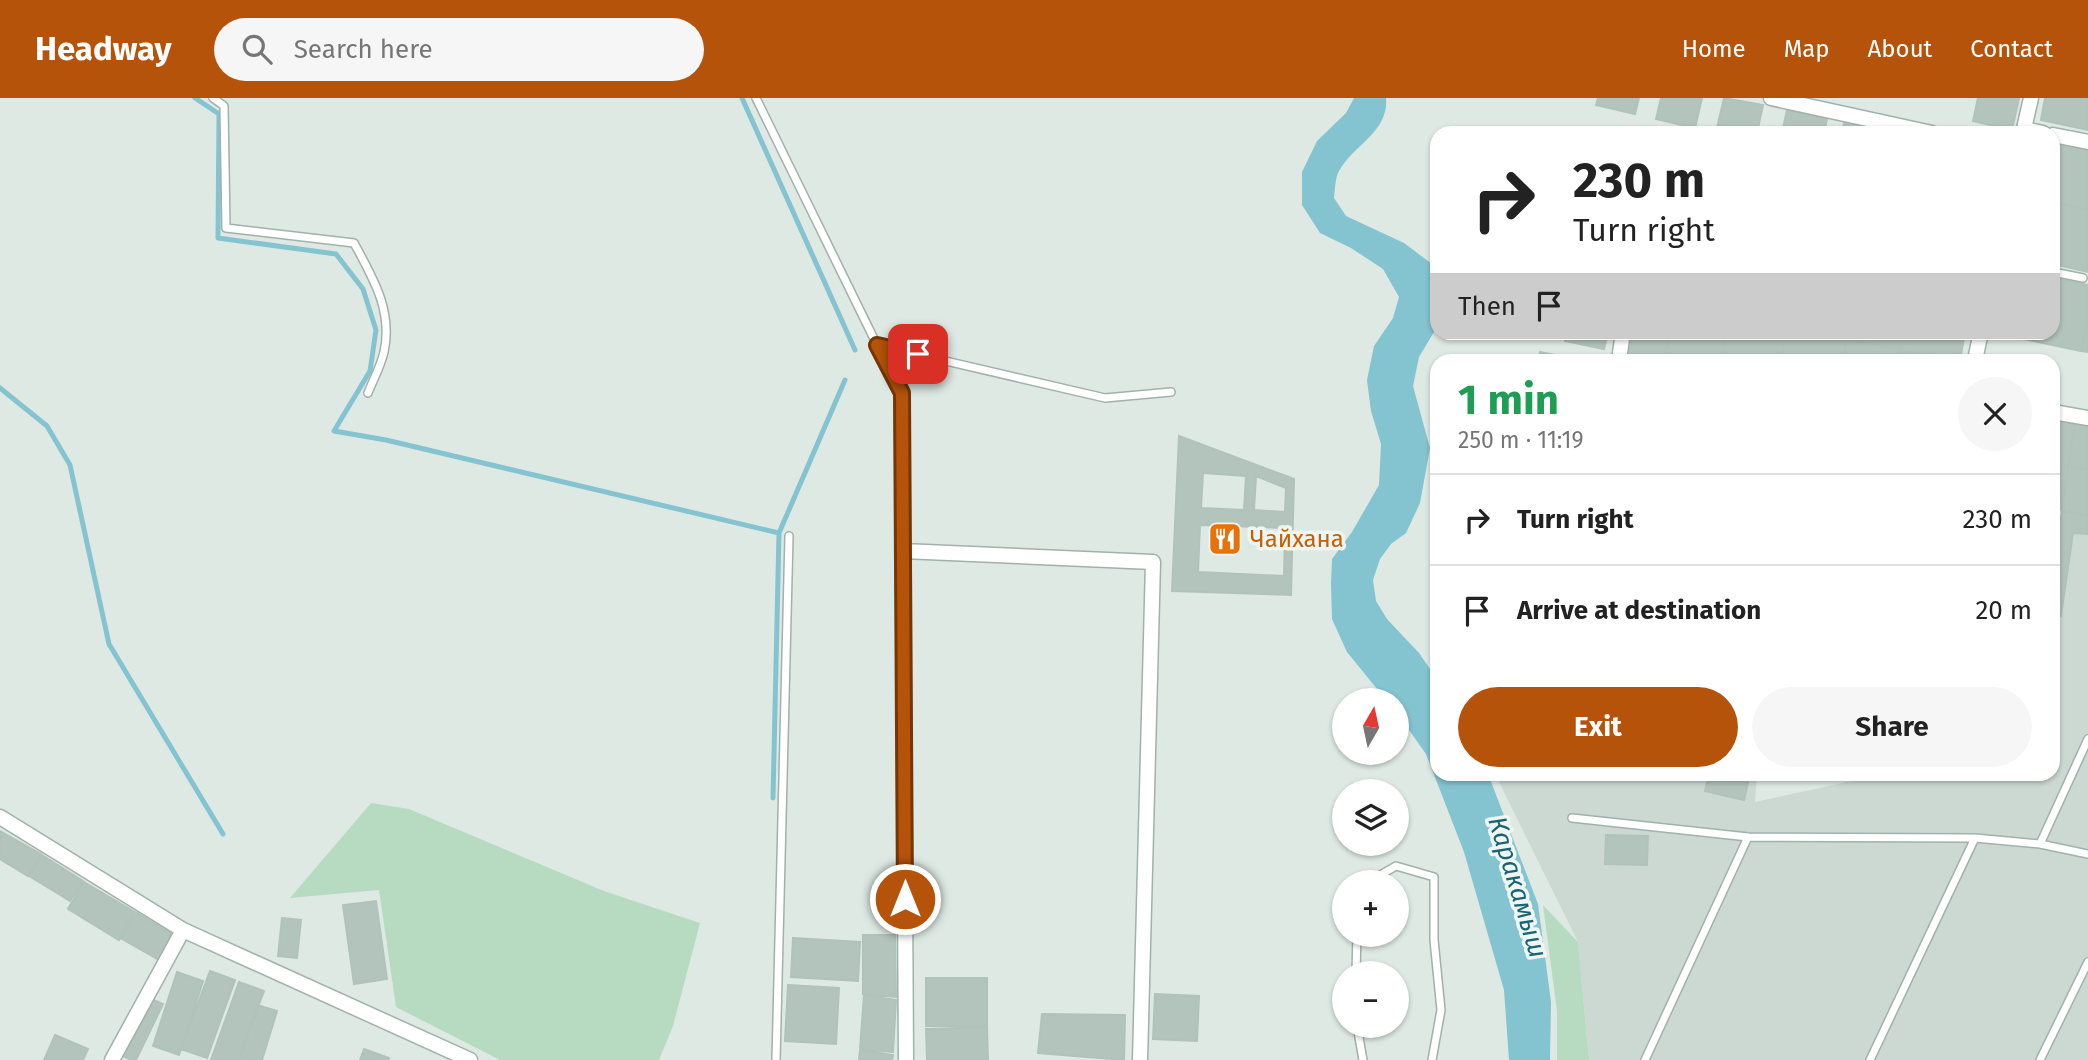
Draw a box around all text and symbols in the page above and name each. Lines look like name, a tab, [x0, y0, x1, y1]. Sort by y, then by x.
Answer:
search box	[214, 18, 704, 81]
text: Headway	[35, 29, 172, 69]
icon: search	[238, 30, 276, 68]
text: Search here	[294, 34, 433, 65]
text: Home	[1682, 35, 1746, 63]
text: Map	[1784, 35, 1830, 63]
text: About	[1868, 35, 1932, 63]
text: Contact	[1970, 35, 2053, 63]
text: 230 m	[1573, 151, 1705, 210]
icon: right	[1458, 154, 1549, 245]
text: Turn right	[1573, 211, 1715, 249]
icon: arrive	[1530, 287, 1568, 325]
text: Then	[1458, 291, 1516, 322]
pin	[888, 324, 948, 384]
icon: arrive	[899, 335, 937, 373]
text: 1 min	[1458, 375, 1559, 425]
button: close	[1958, 377, 2032, 451]
text: 250 m · 11:19	[1458, 426, 1584, 454]
icon: right	[1458, 501, 1496, 539]
text: Turn right	[1517, 504, 1634, 535]
text: 230 m	[1963, 504, 2032, 535]
restaurant icon: Чайхана	[1206, 520, 1244, 558]
place label: Чайхана	[1250, 525, 1344, 553]
icon: arrive	[1458, 592, 1496, 630]
text: Arrive at destination	[1517, 595, 1761, 626]
text: 20 m	[1975, 595, 2032, 626]
button: Exit	[1458, 687, 1738, 767]
button: Share	[1752, 687, 2032, 767]
north arrow	[1332, 688, 1409, 765]
map controls	[1332, 688, 1409, 1038]
button: layers	[1332, 779, 1409, 856]
water label: Каракамыш	[1481, 813, 1554, 962]
position arrow	[868, 862, 942, 936]
button: +	[1332, 870, 1409, 947]
button: −	[1332, 961, 1409, 1038]

